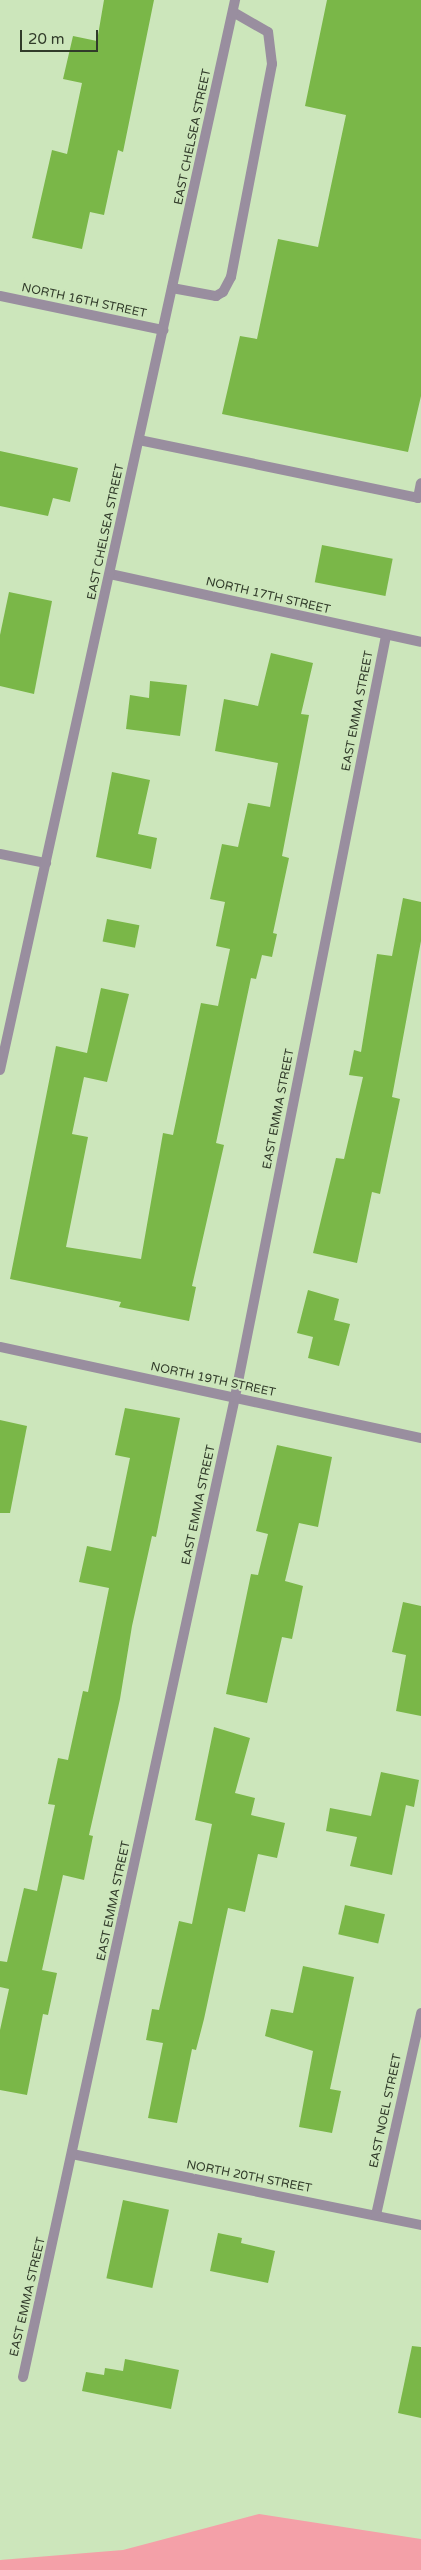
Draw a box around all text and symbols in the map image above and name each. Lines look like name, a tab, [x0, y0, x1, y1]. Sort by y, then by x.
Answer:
scale bar	[22, 20, 100, 52]
text: 20 m	[28, 30, 65, 48]
street label: EAST CHELSEA STREET	[172, 68, 214, 206]
street label: NORTH 16TH STREET	[20, 281, 148, 321]
street label: EAST CHELSEA STREET	[85, 463, 127, 601]
street label: NORTH 17TH STREET	[204, 575, 332, 617]
street label: EAST EMMA STREET	[339, 650, 377, 772]
street label: EAST EMMA STREET	[260, 1048, 298, 1170]
street label: NORTH 19TH STREET	[149, 1360, 277, 1400]
street label: EAST EMMA STREET	[179, 1444, 219, 1566]
street label: EAST EMMA STREET	[94, 1840, 134, 1962]
street label: EAST NOEL STREET	[367, 2053, 405, 2169]
street label: NORTH 20TH STREET	[185, 2158, 313, 2196]
street label: EAST EMMA STREET	[7, 2236, 49, 2358]

